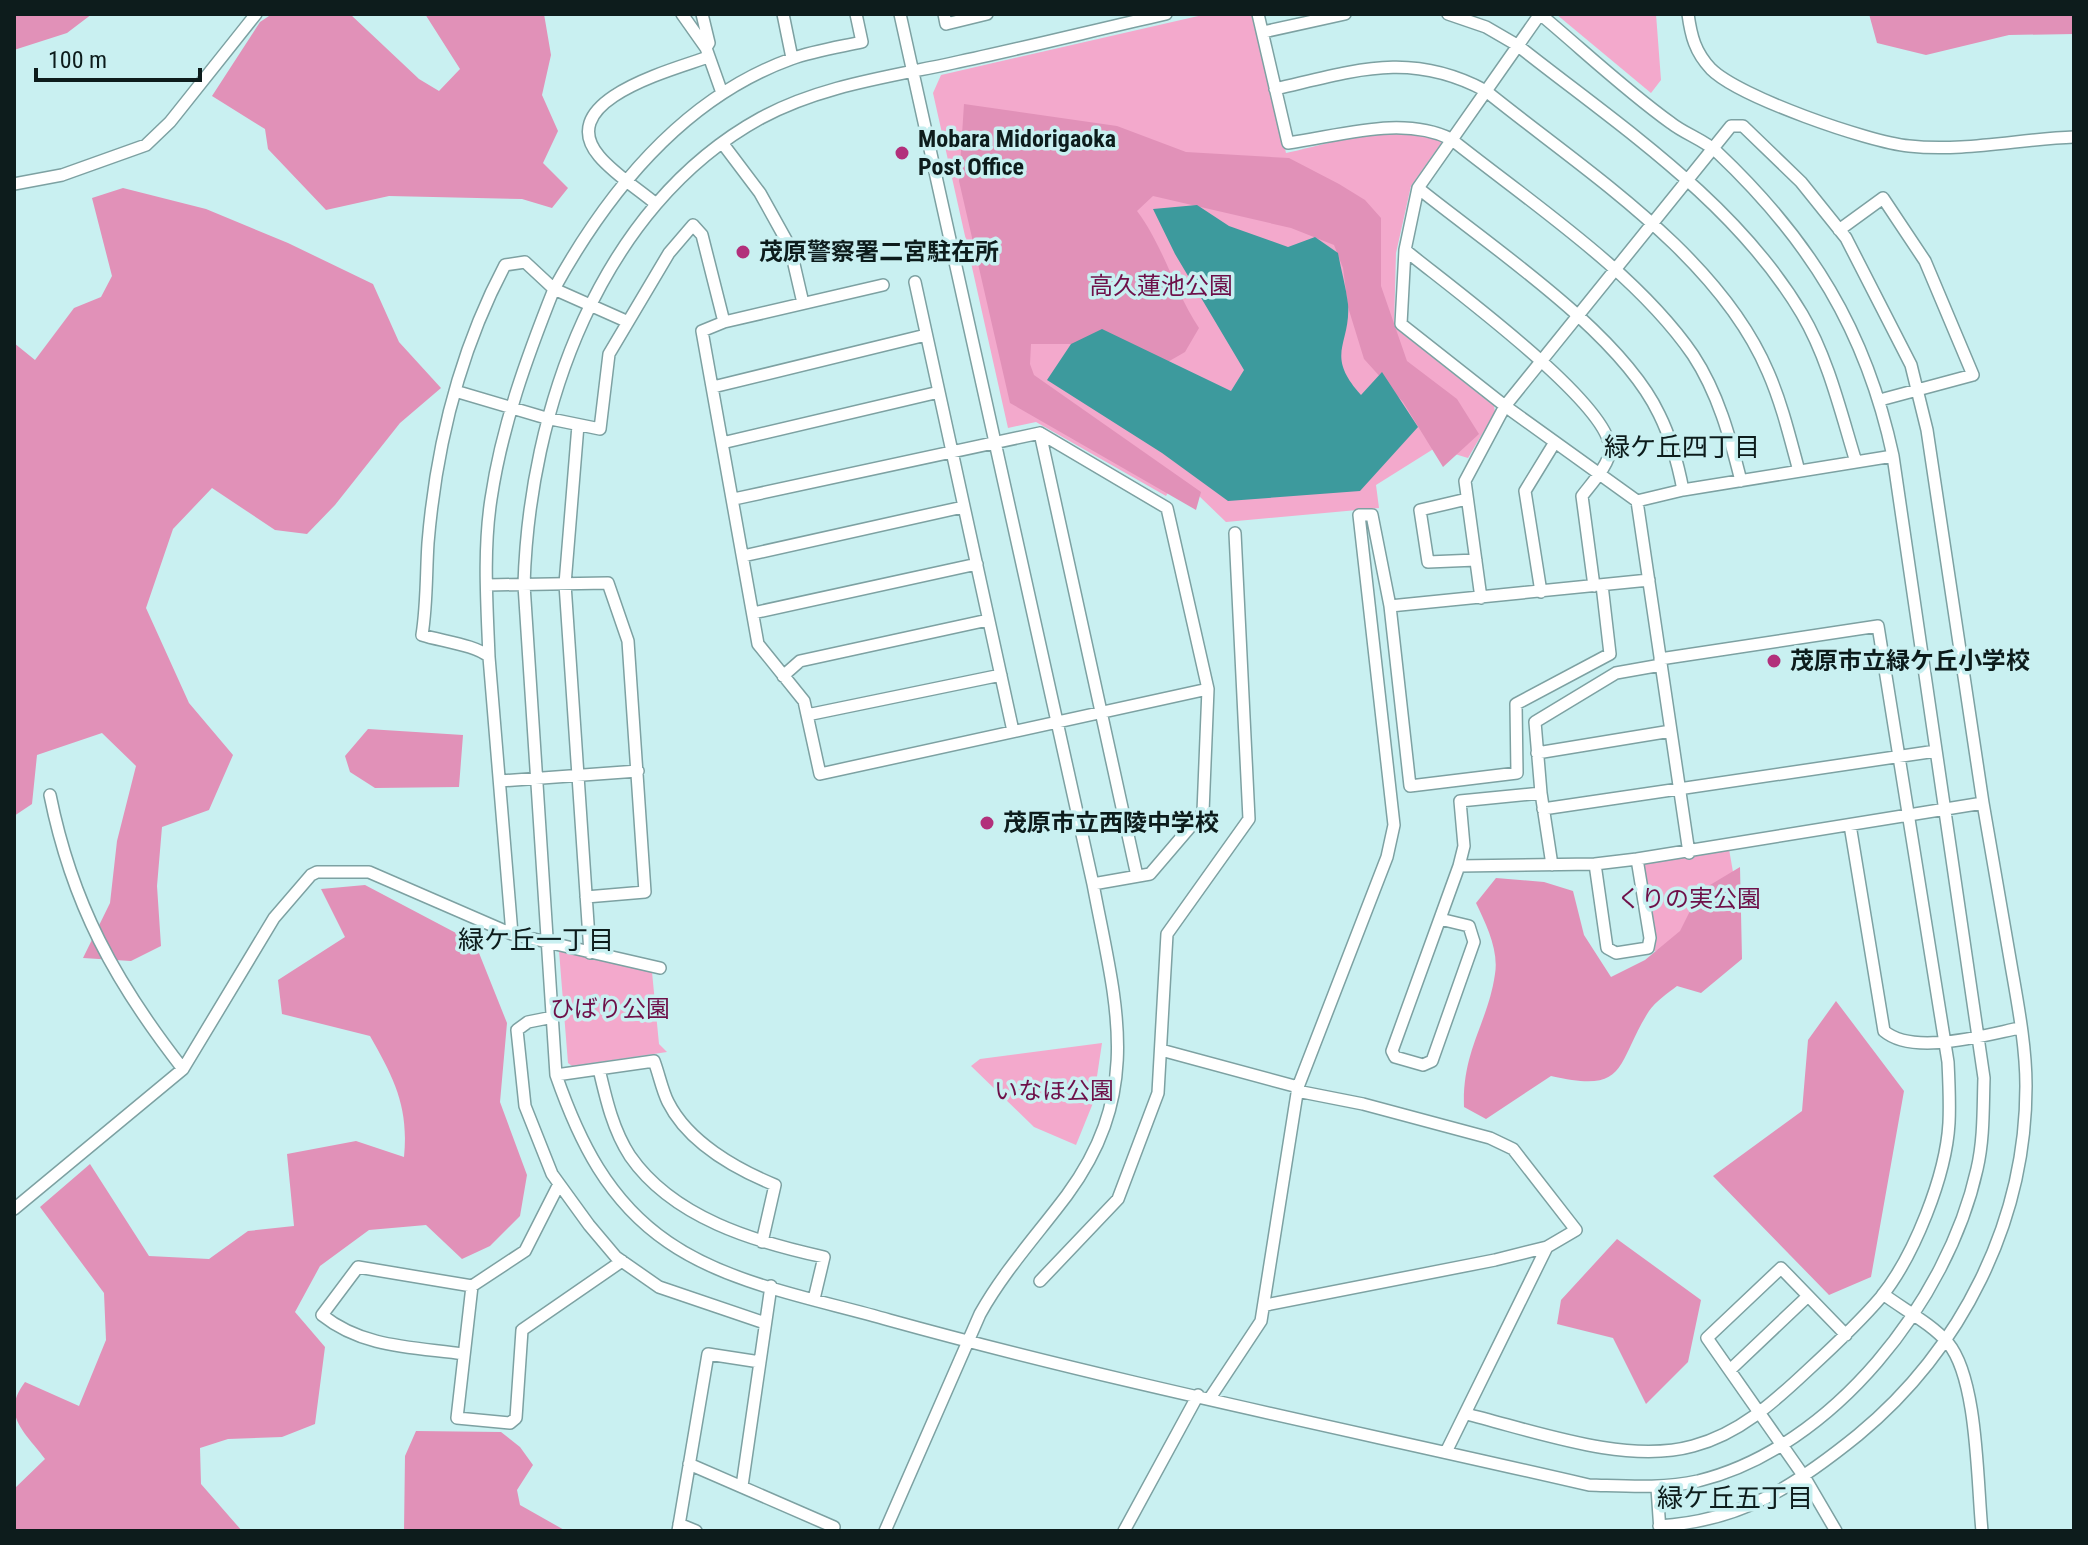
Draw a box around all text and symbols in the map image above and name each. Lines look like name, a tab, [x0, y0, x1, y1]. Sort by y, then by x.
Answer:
scale bar	[36, 32, 200, 82]
text: 100 m	[48, 46, 107, 74]
place label: Mobara Midorigaoka Post Office	[918, 125, 1116, 181]
marker: Mobara Midorigaoka Post Office	[893, 144, 911, 162]
place label: 茂原警察署二宮駐在所	[759, 238, 999, 266]
marker: 茂原警察署二宮駐在所	[734, 243, 752, 261]
park label: 高久蓮池公園	[1089, 272, 1233, 300]
district label: 緑ケ丘四丁目	[1604, 432, 1760, 462]
place label: 茂原市立緑ケ丘小学校	[1790, 647, 2030, 675]
marker: 茂原市立緑ケ丘小学校	[1765, 652, 1783, 670]
place label: 茂原市立西陵中学校	[1003, 809, 1219, 837]
marker: 茂原市立西陵中学校	[978, 814, 996, 832]
park label: くりの実公園	[1617, 885, 1761, 913]
district label: 緑ケ丘一丁目	[458, 925, 614, 955]
park label: ひばり公園	[550, 995, 670, 1023]
park label: いなほ公園	[994, 1077, 1114, 1105]
district label: 緑ケ丘五丁目	[1657, 1483, 1813, 1513]

